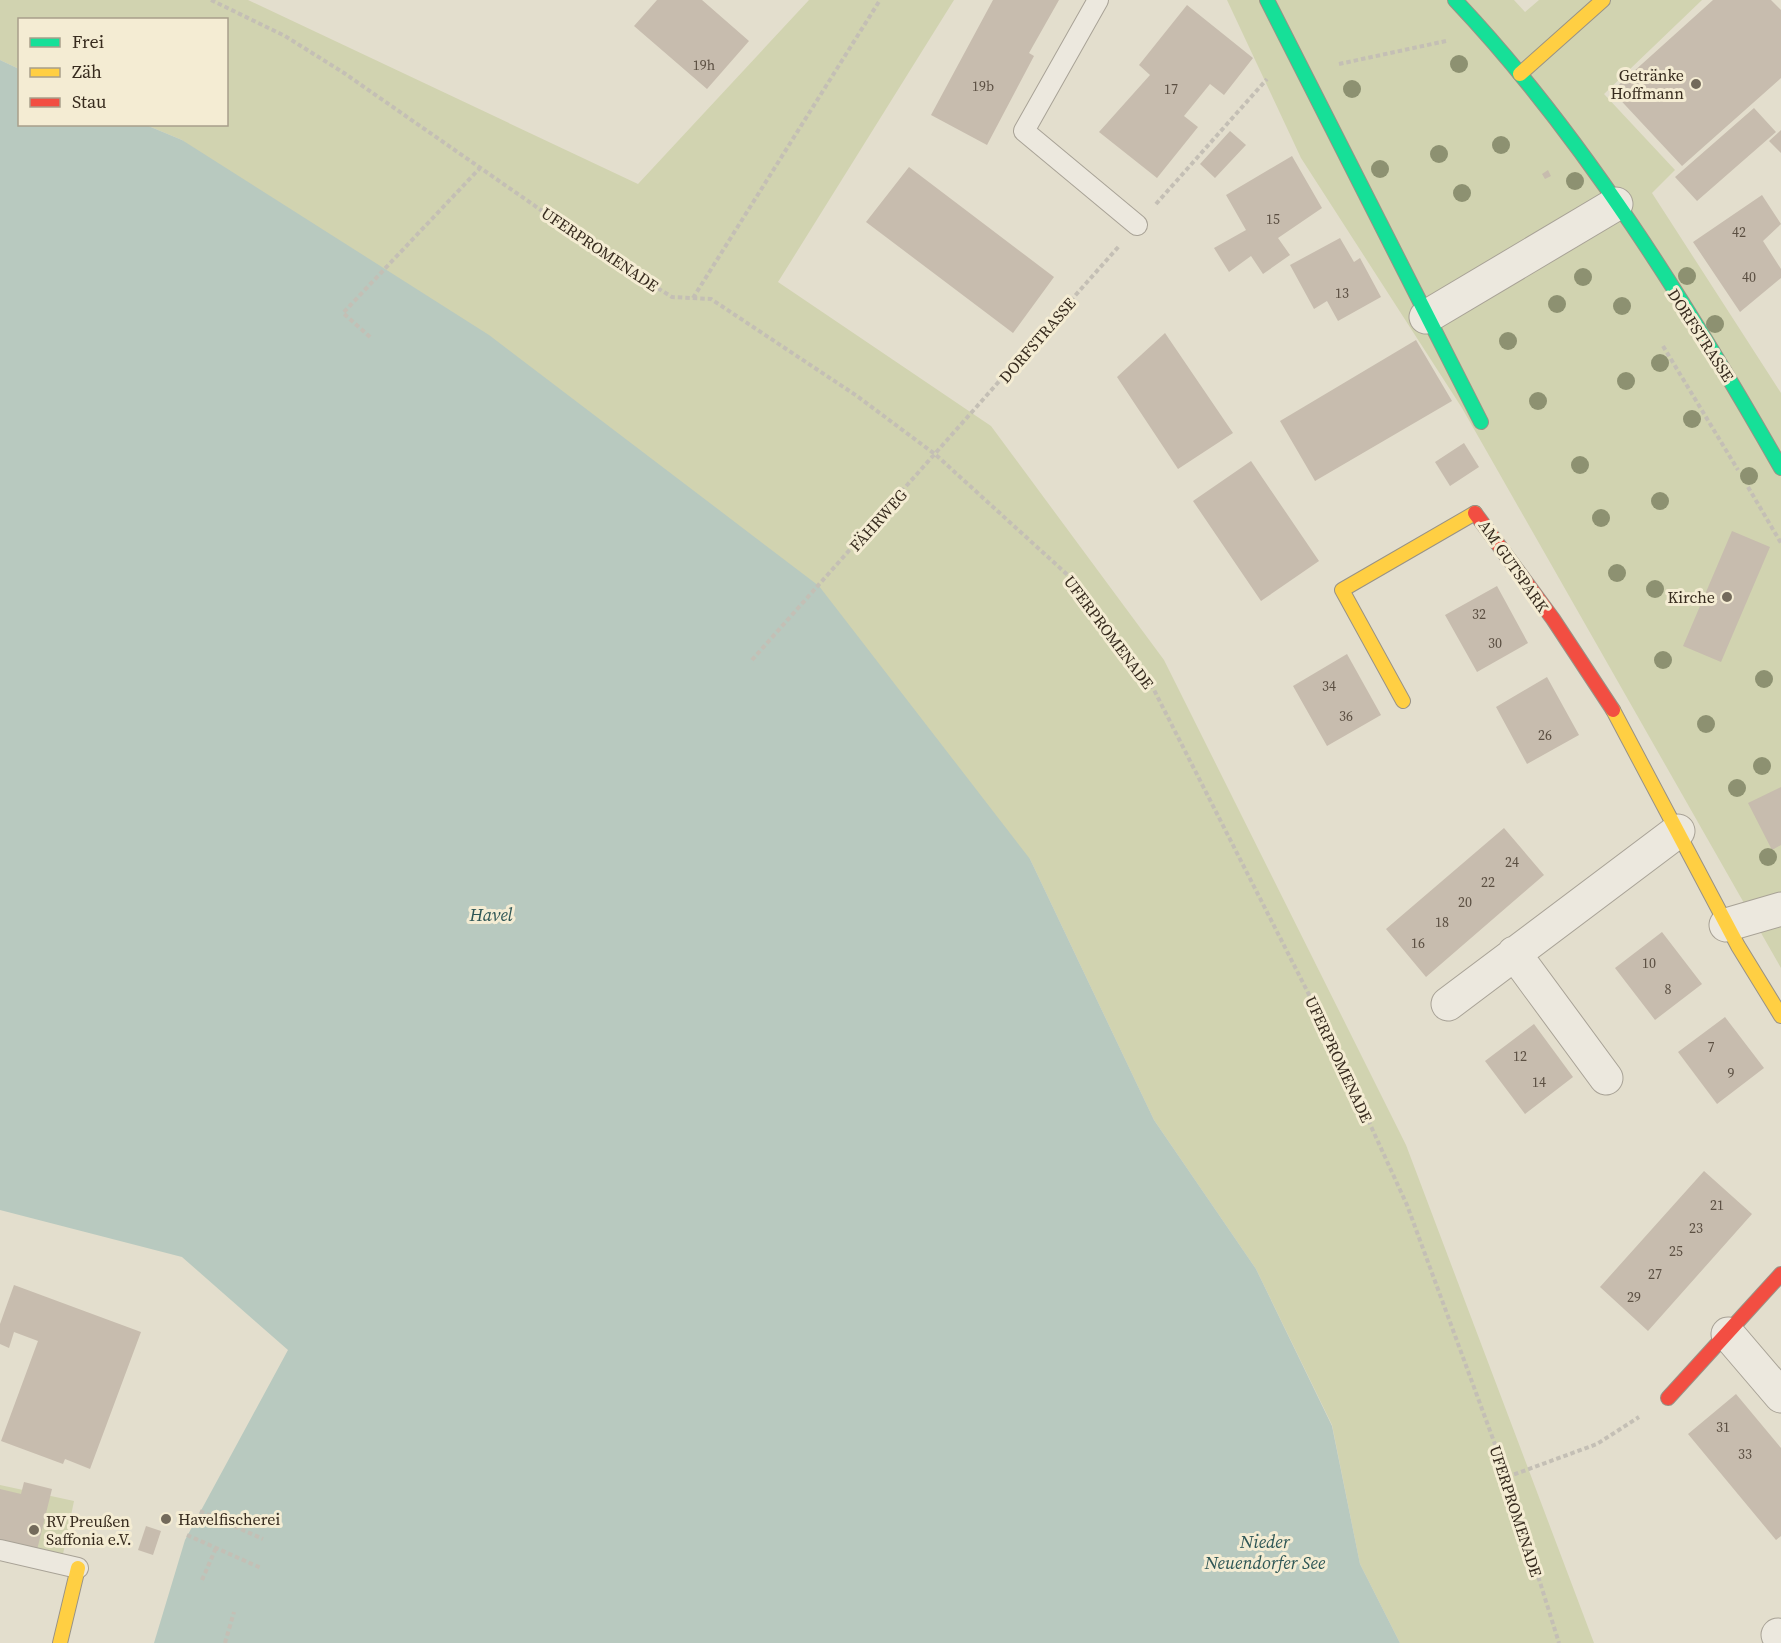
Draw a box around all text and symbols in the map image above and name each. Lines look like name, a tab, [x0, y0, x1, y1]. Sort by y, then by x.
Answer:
legend	[18, 18, 228, 126]
text: Frei	[72, 29, 104, 54]
house number: 19h	[693, 55, 715, 75]
text: Zäh	[72, 59, 102, 84]
place label: Getränke Hoffmann	[1611, 64, 1684, 104]
house number: 19b	[972, 76, 994, 96]
marker: Getränke Hoffmann	[1689, 77, 1703, 91]
house number: 17	[1164, 79, 1178, 99]
text: Stau	[72, 89, 107, 114]
street label: UFERPROMENADE	[537, 202, 663, 297]
house number: 15	[1266, 209, 1280, 229]
house number: 42	[1732, 222, 1746, 242]
house number: 40	[1742, 267, 1756, 287]
house number: 13	[1335, 283, 1349, 303]
street label: DORFSTRASSE	[1663, 284, 1739, 386]
street label: DORFSTRASSE	[994, 292, 1081, 387]
street label: FÄHRWEG	[844, 484, 912, 556]
street label: AM GUTSPARK	[1474, 515, 1554, 617]
street label: UFERPROMENADE	[1059, 571, 1159, 694]
place label: Kirche	[1668, 586, 1715, 608]
marker: Kirche	[1720, 590, 1734, 604]
house number: 32	[1472, 604, 1486, 624]
house number: 30	[1488, 633, 1502, 653]
house number: 34	[1322, 676, 1336, 696]
house number: 36	[1339, 706, 1353, 726]
house number: 26	[1538, 725, 1552, 745]
house number: 24	[1505, 852, 1519, 872]
house number: 22	[1481, 872, 1495, 892]
house number: 20	[1458, 892, 1472, 912]
water label: Havel	[468, 902, 513, 927]
house number: 18	[1435, 912, 1449, 932]
house number: 16	[1411, 933, 1425, 953]
house number: 10	[1642, 953, 1656, 973]
house number: 8	[1665, 979, 1672, 999]
street label: UFERPROMENADE	[1300, 992, 1378, 1126]
house number: 7	[1708, 1037, 1715, 1057]
house number: 12	[1513, 1046, 1527, 1066]
house number: 9	[1728, 1063, 1735, 1083]
house number: 14	[1532, 1072, 1546, 1092]
house number: 21	[1710, 1195, 1724, 1215]
house number: 23	[1689, 1218, 1703, 1238]
house number: 25	[1669, 1241, 1683, 1261]
house number: 27	[1648, 1264, 1662, 1284]
house number: 29	[1627, 1287, 1641, 1307]
house number: 31	[1716, 1417, 1730, 1437]
street label: UFERPROMENADE	[1484, 1442, 1548, 1580]
house number: 33	[1738, 1444, 1752, 1464]
place label: Havelfischerei	[178, 1508, 280, 1530]
place label: RV Preußen Saffonia e.V.	[46, 1510, 132, 1550]
marker: Havelfischerei	[159, 1512, 173, 1526]
marker: RV Preußen Saffonia e.V.	[27, 1523, 41, 1537]
water label: Nieder Neuendorfer See	[1204, 1529, 1326, 1575]

